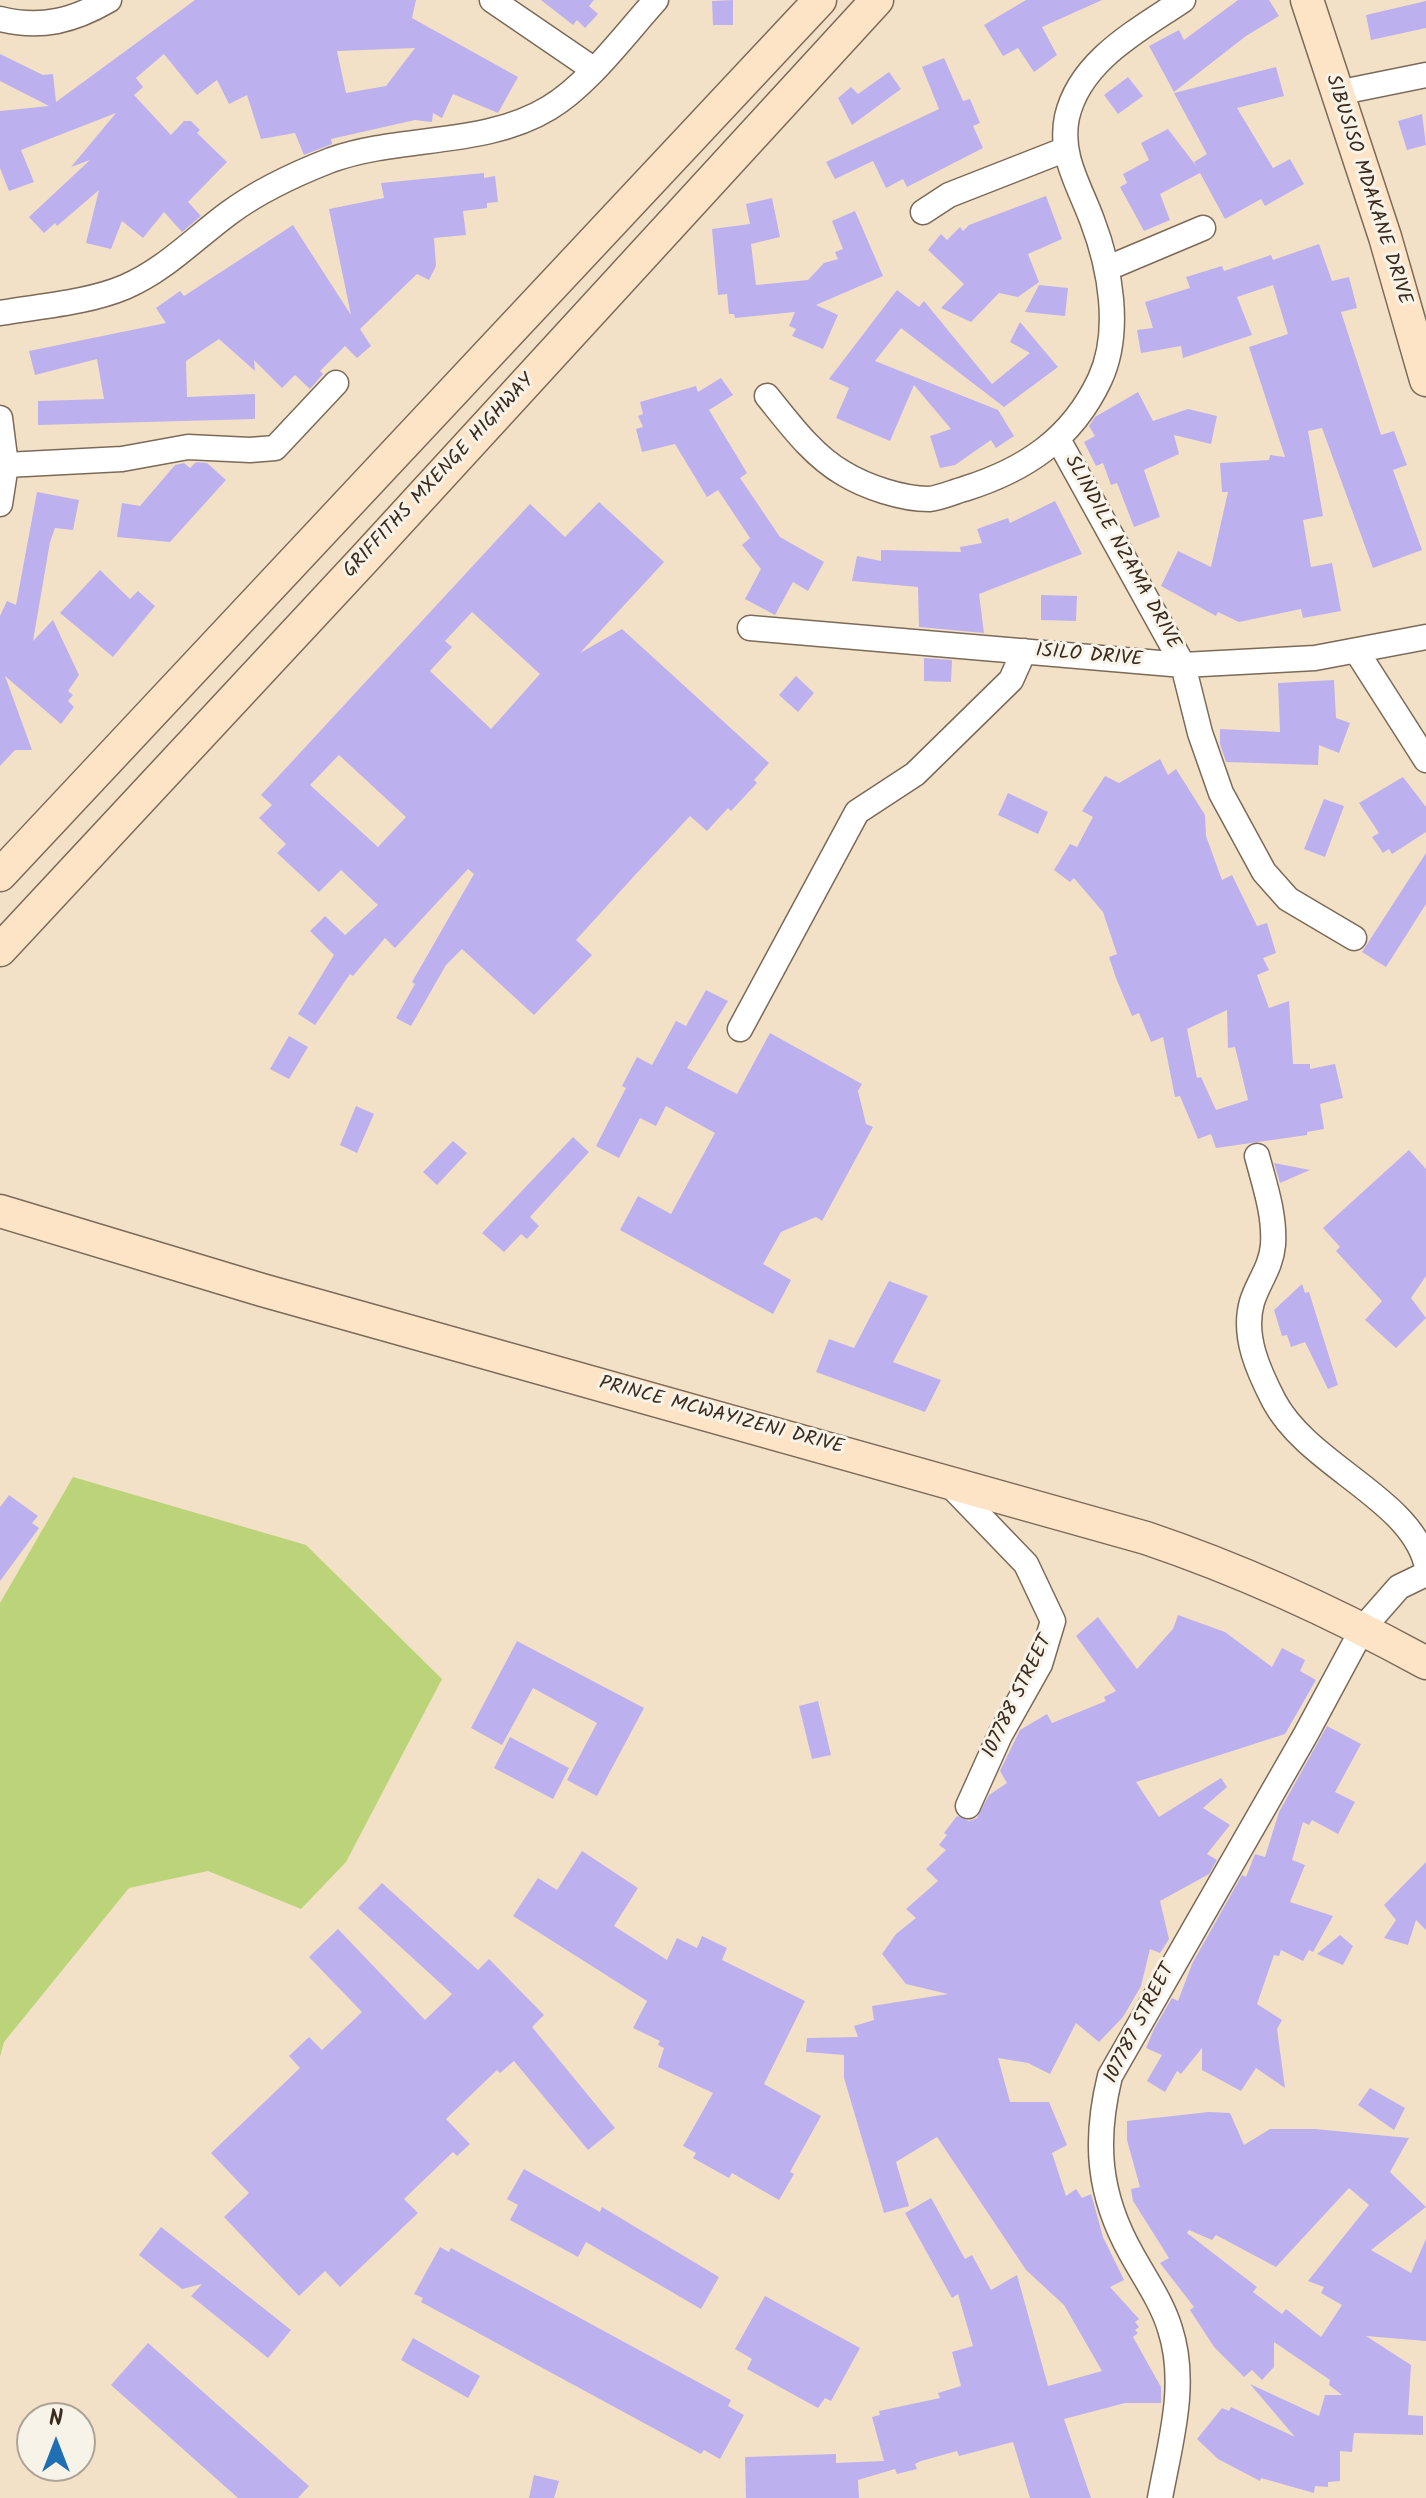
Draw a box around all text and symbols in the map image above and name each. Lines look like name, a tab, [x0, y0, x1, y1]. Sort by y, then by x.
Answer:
street label: SIBUSISO MDAKANE DRIVE	[1318, 72, 1416, 308]
street label: GRIFFITHS MXENGE HIGHWAY	[339, 370, 541, 584]
street label: SLINDILE NZAMA DRIVE	[1058, 452, 1184, 654]
street label: ISILO DRIVE	[1034, 640, 1144, 674]
street label: PRINCE MCWAYIZENI DRIVE	[596, 1373, 846, 1461]
street label: 107788 STREET	[979, 1632, 1059, 1762]
street label: 107787 STREET	[1101, 1960, 1181, 2088]
north arrow	[16, 2402, 96, 2482]
text: N	[49, 2402, 63, 2437]

